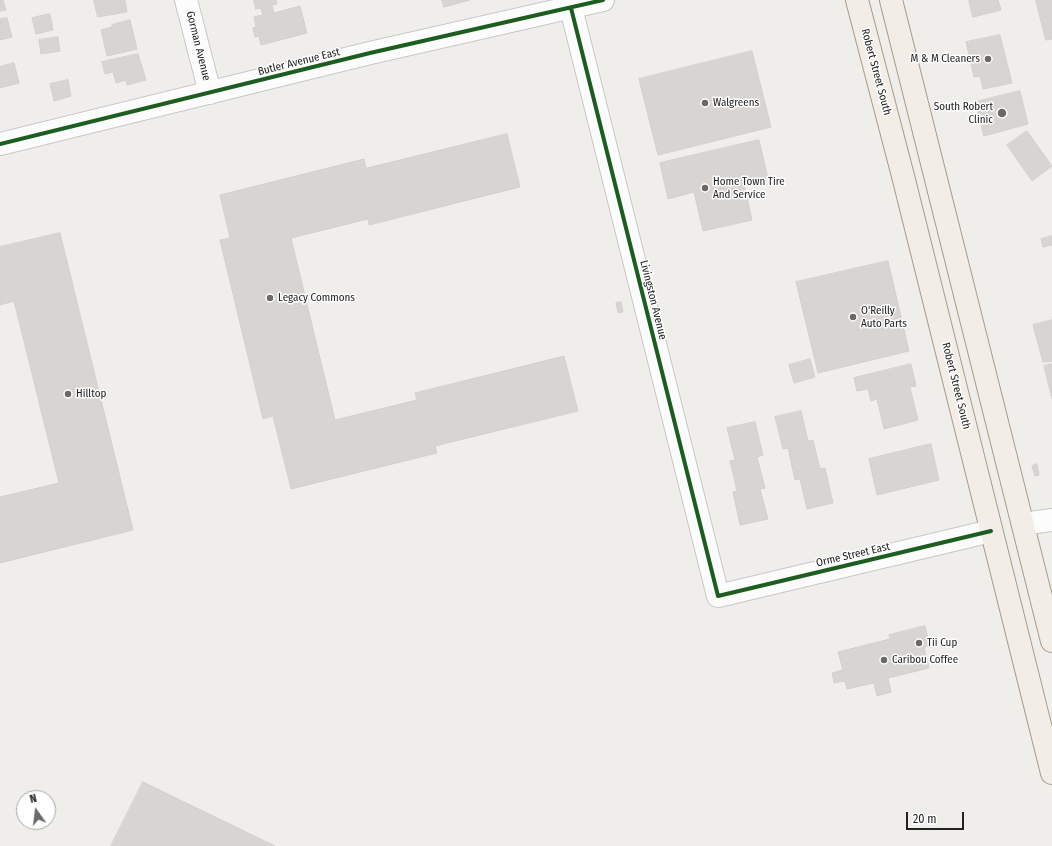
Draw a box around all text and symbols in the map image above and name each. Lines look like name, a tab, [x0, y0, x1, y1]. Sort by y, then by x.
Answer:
street label: Gorman Avenue	[183, 10, 213, 82]
street label: Robert Street South	[858, 27, 894, 117]
street label: Butler Avenue East	[257, 45, 341, 79]
place label: M & M Cleaners	[911, 52, 980, 66]
marker: M & M Cleaners	[983, 54, 993, 64]
place label: Walgreens	[713, 96, 759, 110]
marker: Walgreens	[700, 98, 710, 108]
place label: South Robert Clinic	[934, 100, 993, 126]
marker: South Robert Clinic	[996, 107, 1008, 119]
place label: Home Town Tire And Service	[713, 175, 785, 201]
marker: Home Town Tire And Service	[700, 183, 710, 193]
street label: Livingston Avenue	[637, 259, 669, 341]
place label: Legacy Commons	[278, 291, 355, 305]
marker: Legacy Commons	[265, 293, 275, 303]
place label: O'Reilly Auto Parts	[861, 304, 907, 330]
marker: O'Reilly Auto Parts	[848, 312, 858, 322]
street label: Robert Street South	[939, 341, 973, 431]
place label: Hilltop	[76, 387, 106, 401]
marker: Hilltop	[63, 389, 73, 399]
street label: Orme Street East	[815, 540, 891, 570]
place label: Tii Cup	[927, 636, 957, 650]
marker: Tii Cup	[914, 638, 924, 648]
place label: Caribou Coffee	[892, 653, 958, 667]
marker: Caribou Coffee	[879, 655, 889, 665]
north arrow	[16, 790, 56, 830]
text: N	[28, 792, 38, 806]
scale bar	[908, 804, 966, 830]
text: 20 m	[913, 812, 937, 826]

